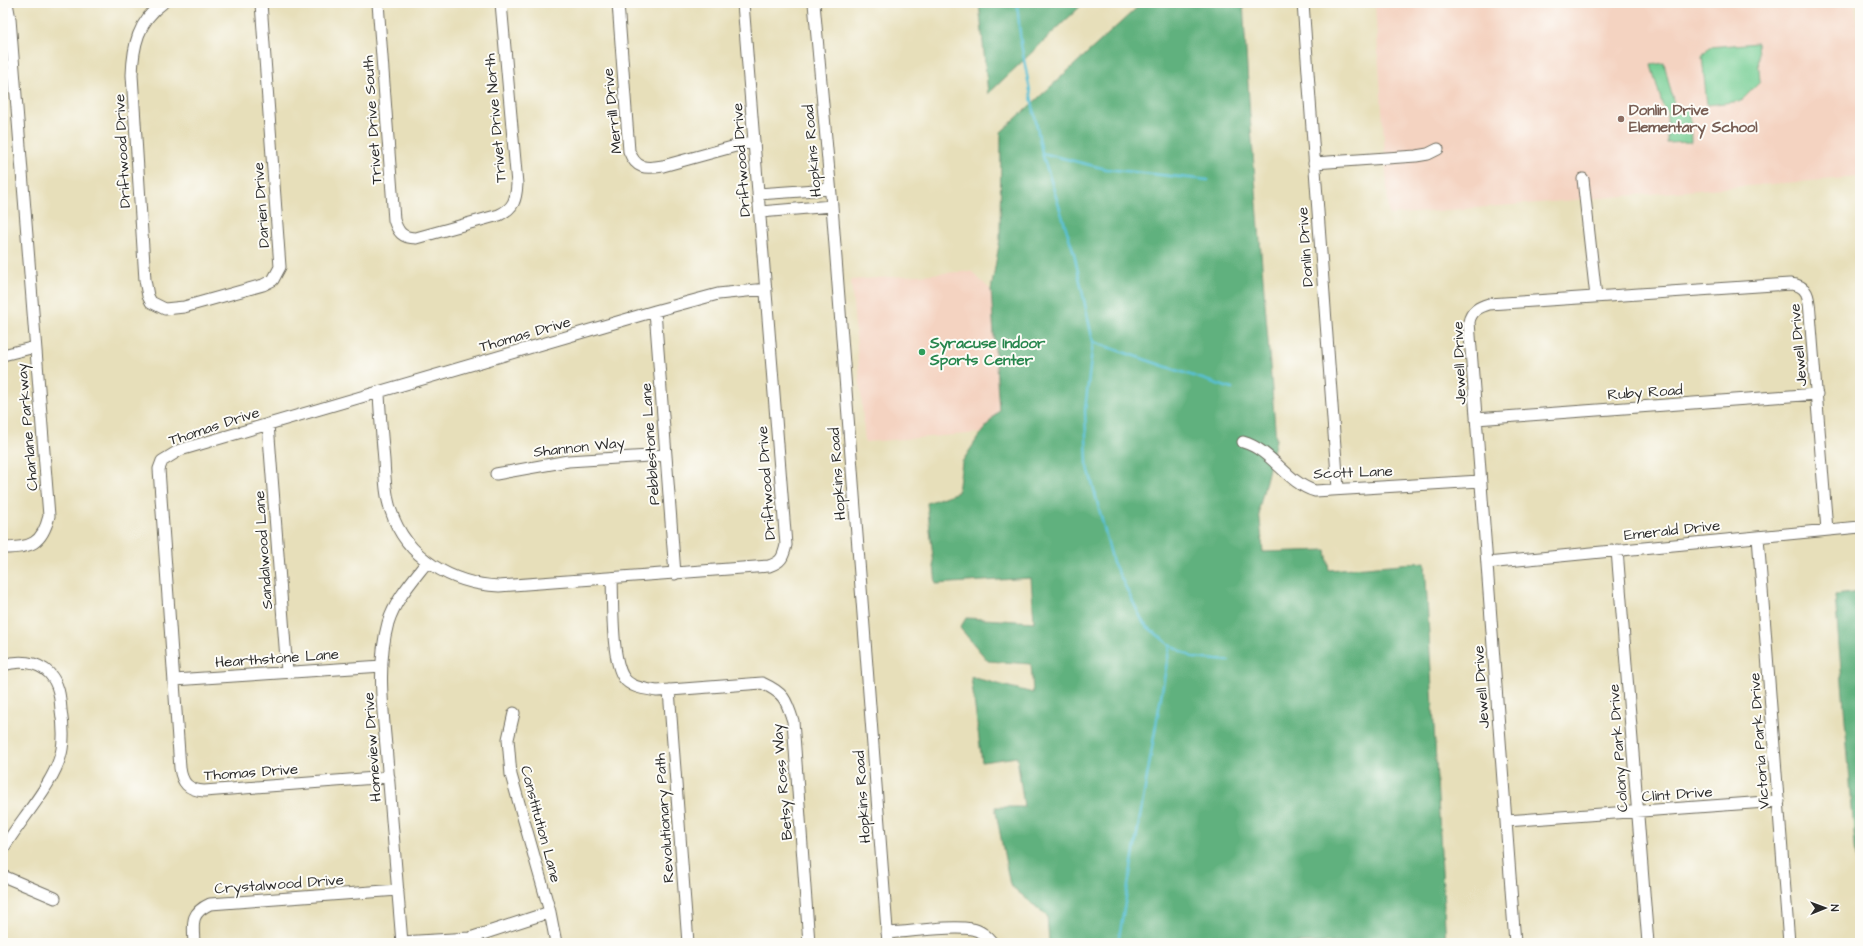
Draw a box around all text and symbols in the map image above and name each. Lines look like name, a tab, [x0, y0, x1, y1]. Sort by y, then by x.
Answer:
street label: Trivet Drive North	[479, 52, 512, 183]
street label: Trivet Drive South	[357, 54, 387, 185]
street label: Merrill Drive	[598, 67, 627, 155]
street label: Driftwood Drive	[109, 93, 136, 209]
place label: Donlin Drive Elementary School	[1629, 100, 1758, 139]
street label: Driftwood Drive	[727, 102, 756, 218]
street label: Hopkins Road	[798, 103, 827, 198]
marker: Donlin Drive Elementary School	[1616, 114, 1626, 124]
street label: Darien Drive	[248, 161, 275, 248]
street label: Donlin Drive	[1292, 206, 1319, 288]
street label: Jewell Drive	[1784, 303, 1813, 387]
street label: Thomas Drive	[477, 311, 573, 358]
street label: Jewell Drive	[1448, 321, 1471, 405]
place label: Syracuse Indoor Sports Center	[929, 333, 1046, 371]
marker: Syracuse Indoor Sports Center	[917, 347, 927, 357]
street label: Charlane Parkway	[11, 362, 45, 492]
street label: Ruby Road	[1607, 379, 1684, 407]
street label: Pebblestone Lane	[636, 382, 665, 506]
street label: Thomas Drive	[166, 402, 262, 451]
street label: Driftwood Drive	[752, 425, 781, 541]
street label: Hopkins Road	[824, 427, 851, 521]
street label: Shannon Way	[532, 432, 626, 464]
street label: Scott Lane	[1313, 461, 1393, 484]
street label: Sandalwood Lane	[249, 490, 278, 610]
street label: Emerald Drive	[1623, 515, 1721, 546]
street label: Hearthstone Lane	[215, 644, 340, 673]
street label: Jewell Drive	[1468, 645, 1495, 729]
street label: Victoria Park Drive	[1744, 672, 1775, 810]
street label: Colony Park Drive	[1604, 683, 1634, 813]
street label: Homeview Drive	[358, 691, 387, 802]
street label: Betsy Ross Way	[767, 723, 799, 841]
street label: Hopkins Road	[849, 750, 876, 844]
street label: Revolutionary Path	[649, 752, 681, 884]
street label: Thomas Drive	[203, 759, 299, 786]
street label: Constitution Lane	[515, 763, 566, 885]
street label: Clint Drive	[1641, 782, 1713, 807]
street label: Crystalwood Drive	[214, 870, 344, 900]
north arrow	[1805, 888, 1845, 928]
text: N	[1827, 904, 1842, 912]

